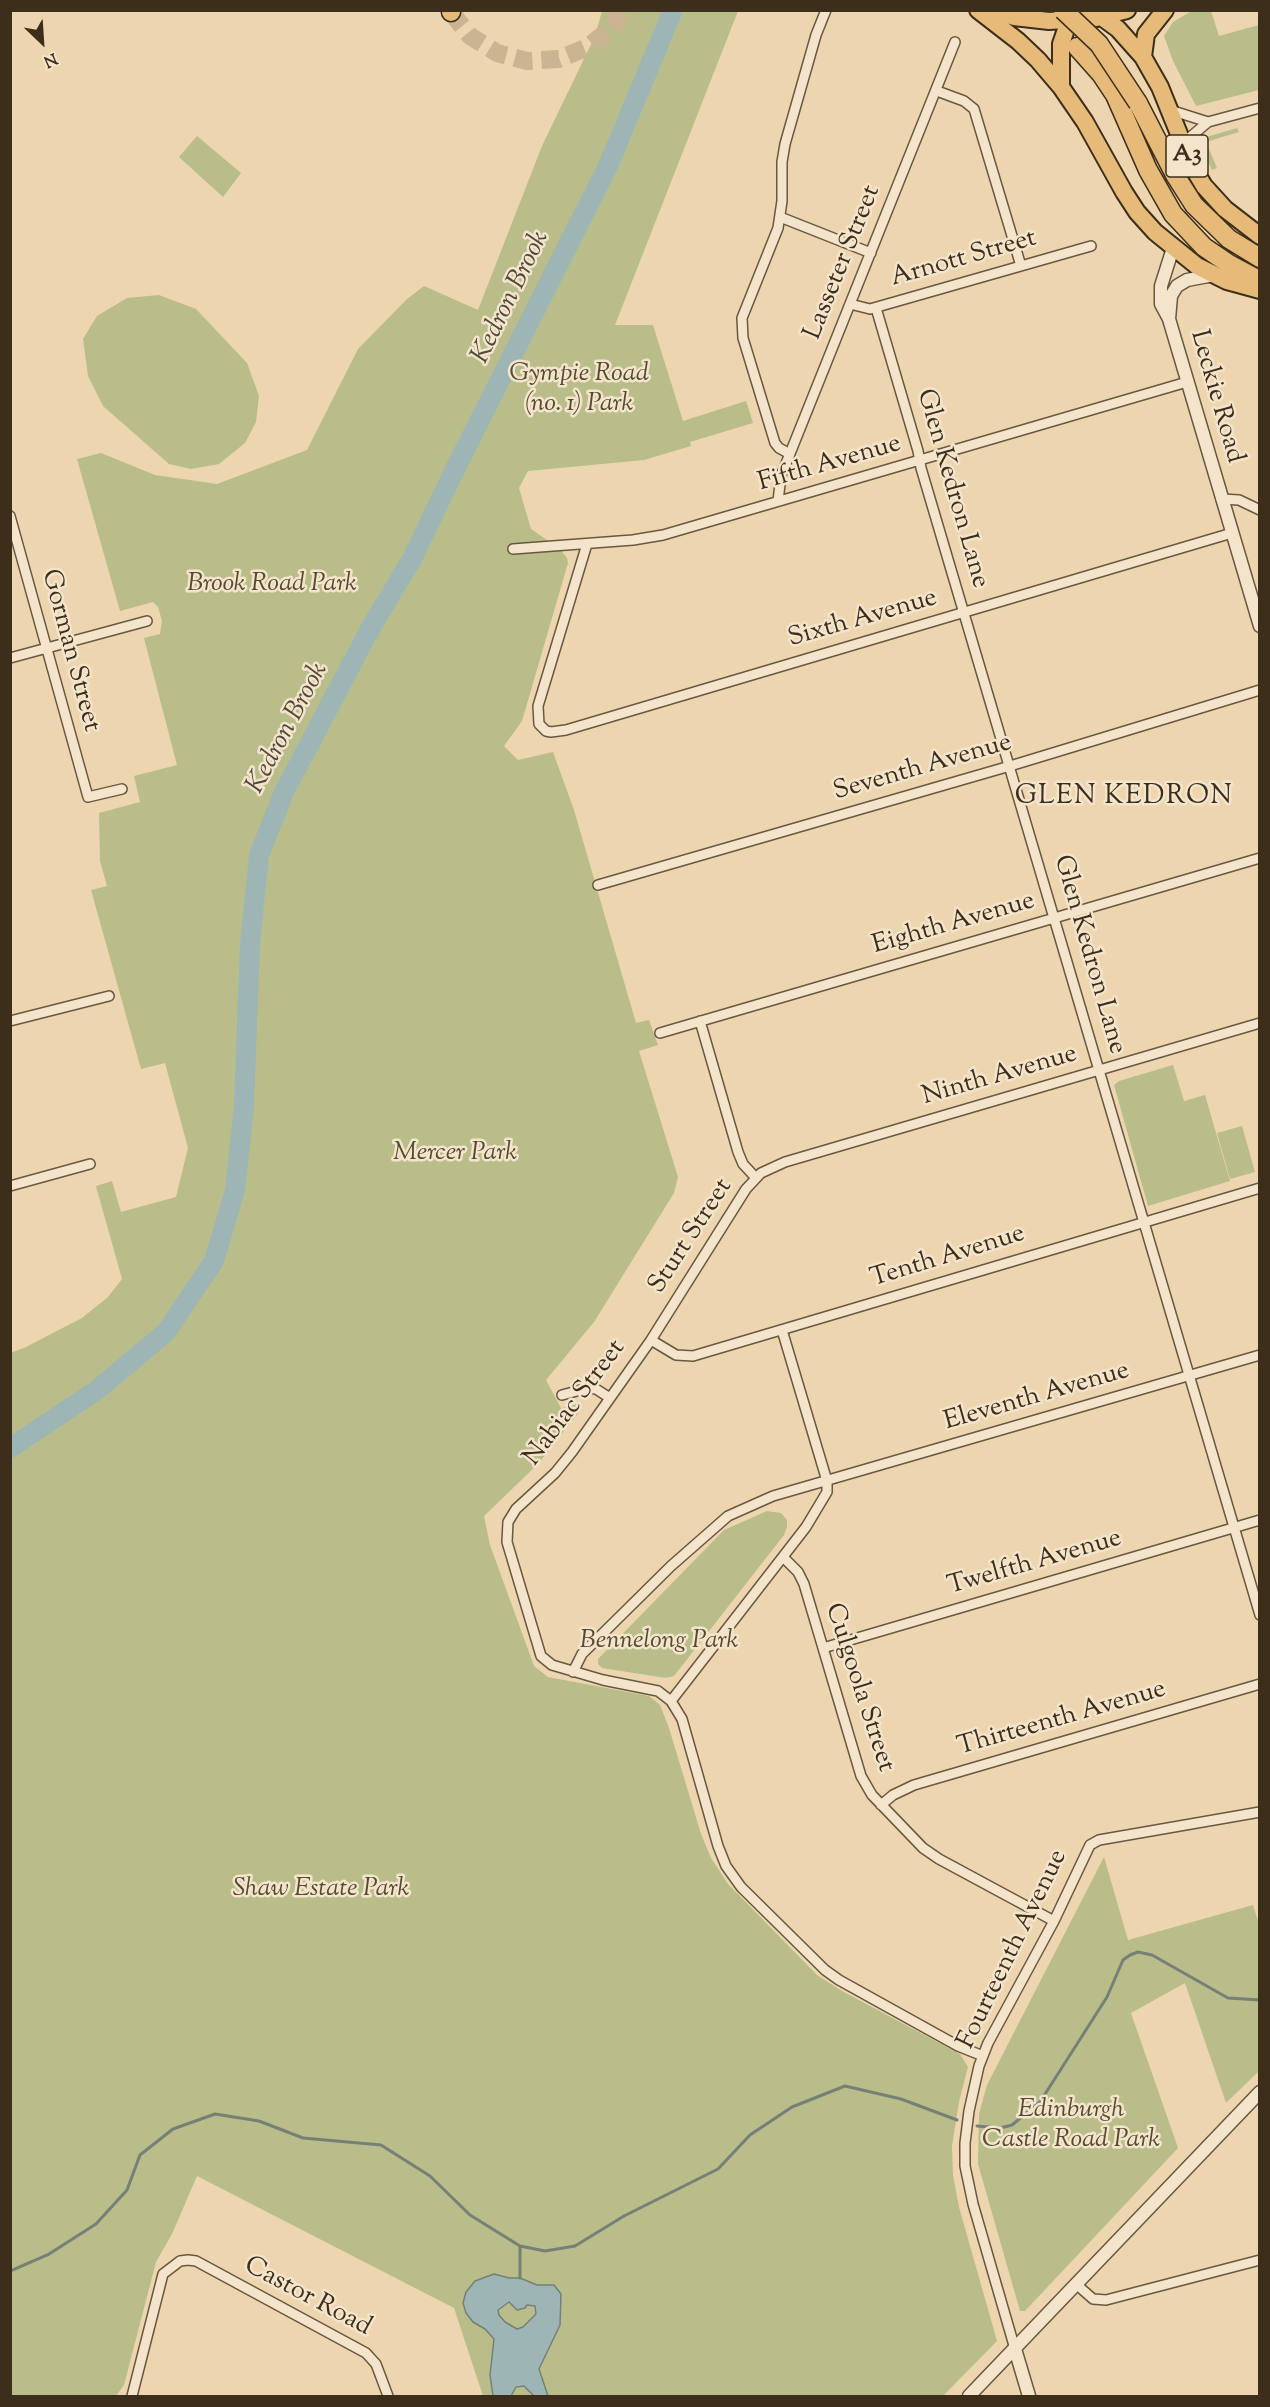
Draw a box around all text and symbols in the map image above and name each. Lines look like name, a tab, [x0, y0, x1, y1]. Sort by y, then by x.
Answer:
north arrow	[12, 12, 72, 72]
text: N	[39, 46, 60, 72]
road number: A3	[1166, 135, 1208, 177]
street label: Lasseter Street	[799, 181, 889, 345]
street label: Arnott Street	[888, 224, 1040, 296]
water label: Kedron Brook	[466, 226, 558, 370]
street label: Leckie Road	[1181, 327, 1249, 467]
park label: Gympie Road (no. 1) Park	[509, 360, 649, 422]
street label: Glen Kedron Lane	[908, 386, 994, 592]
street label: Fifth Avenue	[755, 430, 905, 500]
street label: Gorman Street	[32, 566, 106, 736]
park label: Brook Road Park	[187, 570, 357, 602]
street label: Sixth Avenue	[785, 584, 941, 656]
water label: Kedron Brook	[241, 658, 337, 800]
street label: Seventh Avenue	[830, 729, 1016, 809]
district label: GLEN KEDRON	[1015, 782, 1233, 814]
street label: Glen Kedron Lane	[1045, 852, 1131, 1058]
street label: Eighth Avenue	[869, 887, 1039, 963]
street label: Ninth Avenue	[919, 1040, 1081, 1114]
park label: Mercer Park	[393, 1139, 517, 1171]
street label: Sturt Street	[643, 1174, 741, 1300]
street label: Tenth Avenue	[867, 1220, 1029, 1296]
street label: Nabiac Street	[518, 1335, 634, 1473]
street label: Eleventh Avenue	[941, 1357, 1133, 1439]
street label: Twelfth Avenue	[944, 1524, 1126, 1604]
street label: Culgoola Street	[816, 1600, 900, 1776]
park label: Bennelong Park	[580, 1627, 738, 1659]
street label: Thirteenth Avenue	[954, 1675, 1170, 1765]
street label: Fourteenth Avenue	[952, 1845, 1076, 2055]
park label: Shaw Estate Park	[233, 1875, 409, 1907]
park label: Edinburgh Castle Road Park	[982, 2096, 1160, 2158]
street label: Castor Road	[238, 2251, 376, 2345]

